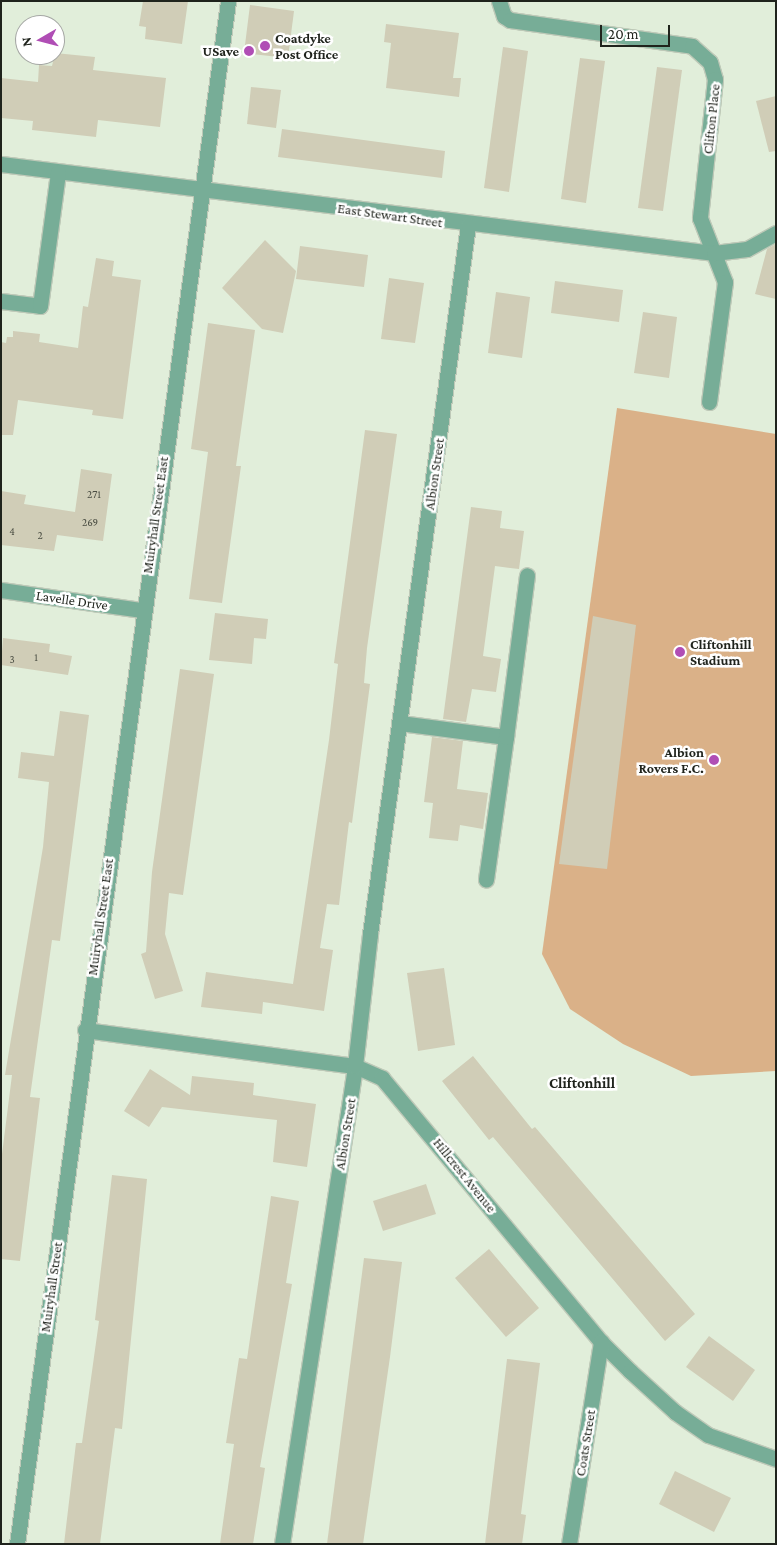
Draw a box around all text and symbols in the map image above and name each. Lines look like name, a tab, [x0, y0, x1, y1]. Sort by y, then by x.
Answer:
north arrow	[15, 15, 65, 65]
scale bar	[602, 15, 672, 47]
text: 20 m	[608, 26, 639, 42]
place label: Coatdyke Post Office	[275, 30, 338, 62]
text: N	[18, 36, 35, 48]
marker: Coatdyke Post Office	[259, 40, 271, 52]
place label: USave	[203, 43, 239, 59]
marker: USave	[243, 45, 255, 57]
street label: Clifton Place	[699, 83, 723, 155]
street label: East Stewart Street	[336, 199, 444, 231]
street label: Albion Street	[421, 437, 447, 511]
street label: Muiryhall Street East	[138, 456, 172, 574]
house number: 271	[87, 487, 101, 501]
house number: 269	[82, 515, 98, 529]
house number: 4	[9, 524, 15, 538]
house number: 2	[37, 528, 43, 542]
street label: Lavelle Drive	[35, 587, 109, 613]
place label: Cliftonhill Stadium	[690, 636, 752, 669]
marker: Cliftonhill Stadium	[674, 646, 686, 658]
house number: 1	[34, 650, 38, 664]
house number: 3	[9, 652, 15, 666]
place label: Albion Rovers F.C.	[639, 744, 704, 776]
marker: Albion Rovers F.C.	[708, 754, 720, 766]
street label: Muiryhall Street East	[83, 858, 117, 976]
district label: Cliftonhill	[549, 1075, 615, 1093]
street label: Albion Street	[331, 1097, 359, 1171]
street label: Hillcrest Avenue	[430, 1134, 500, 1216]
street label: Muiryhall Street	[36, 1241, 66, 1333]
street label: Coats Street	[571, 1409, 599, 1477]

